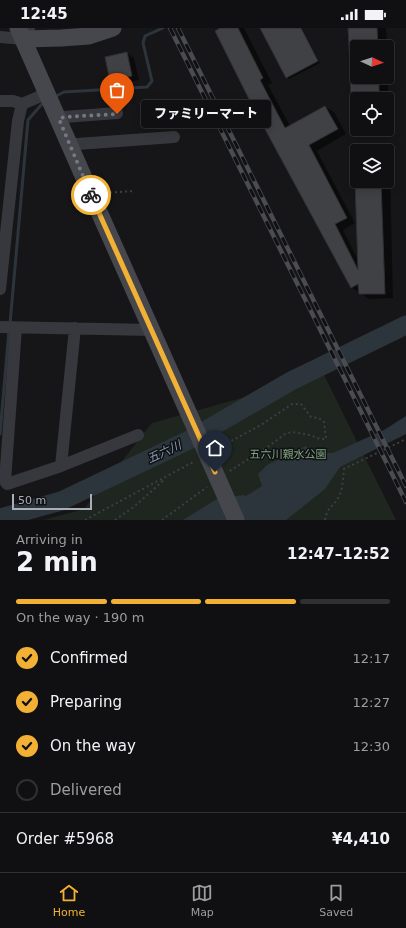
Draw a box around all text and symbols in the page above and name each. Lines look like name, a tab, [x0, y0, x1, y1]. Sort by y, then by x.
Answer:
text: 12:45	[20, 5, 68, 23]
north arrow	[350, 40, 394, 84]
map controls	[350, 40, 394, 188]
pin	[100, 73, 134, 114]
icon: bag	[106, 79, 128, 101]
button: locate	[350, 92, 394, 136]
callout: ファミリーマート	[141, 100, 271, 128]
text: ファミリーマート	[154, 106, 258, 121]
button: layers	[350, 144, 394, 188]
courier	[71, 175, 111, 215]
icon: bike	[80, 184, 102, 206]
pin	[198, 431, 232, 472]
water label: 五六川	[145, 437, 185, 466]
icon: home	[204, 437, 226, 459]
park label: 五六川親水公園	[250, 448, 327, 461]
scale bar	[12, 492, 92, 511]
text: 50 m	[18, 494, 46, 507]
text: Arriving in	[16, 532, 83, 547]
text: 12:47–12:52	[287, 545, 390, 563]
text: 2 min	[16, 547, 98, 577]
text: On the way · 190 m	[16, 610, 144, 625]
icon: check	[16, 647, 38, 669]
text: Confirmed	[50, 649, 128, 667]
text: 12:17	[353, 651, 390, 666]
icon: check	[16, 691, 38, 713]
text: Preparing	[50, 693, 122, 711]
text: 12:27	[353, 695, 390, 710]
icon: check	[16, 735, 38, 757]
text: On the way	[50, 737, 136, 755]
text: 12:30	[353, 739, 390, 754]
text: Delivered	[50, 781, 122, 799]
text: Order #5968	[16, 830, 114, 848]
text: ¥4,410	[332, 830, 390, 848]
tab: Home	[53, 882, 85, 919]
tab: Map	[191, 882, 214, 919]
tab: Saved	[319, 882, 353, 919]

